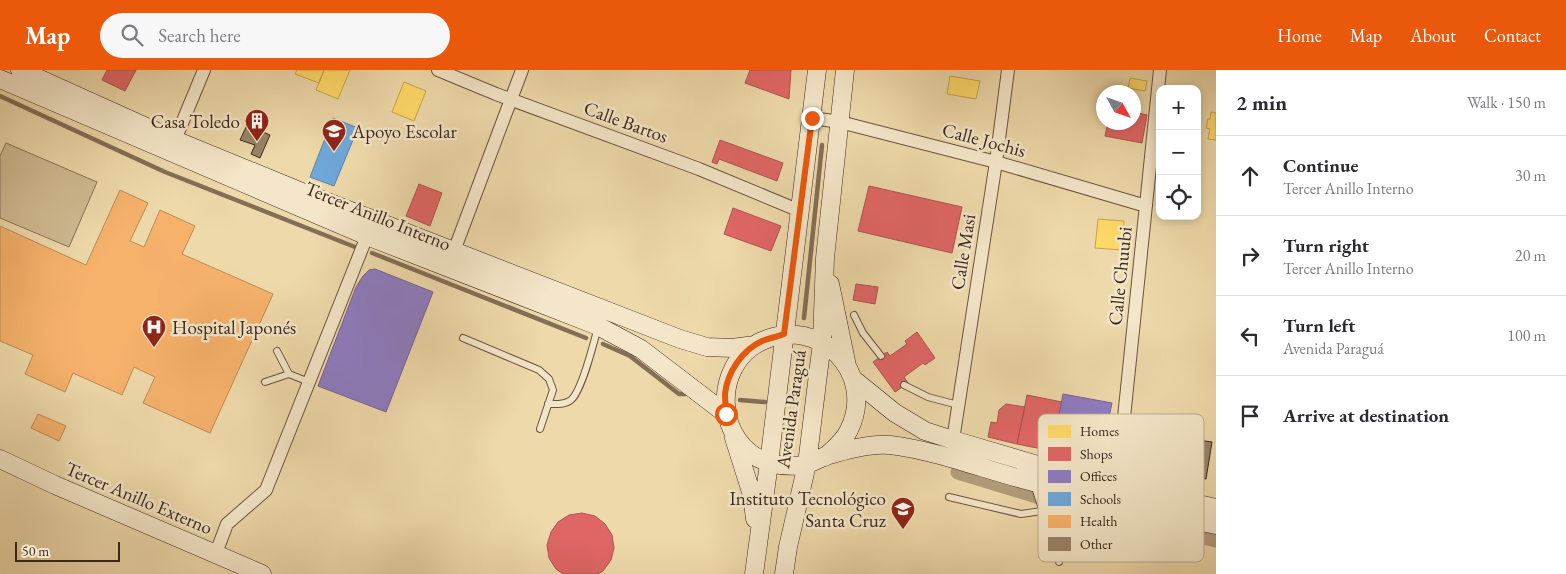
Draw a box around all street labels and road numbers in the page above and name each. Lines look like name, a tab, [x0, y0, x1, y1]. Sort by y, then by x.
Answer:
street label: Calle Bartos	[580, 95, 672, 149]
street label: Calle Jochis	[939, 117, 1029, 163]
street label: Tercer Anillo Interno	[301, 175, 455, 257]
street label: Calle Masi	[945, 212, 981, 292]
street label: Calle Chuubi	[1102, 225, 1138, 327]
street label: Avenida Paraguá	[770, 348, 812, 471]
street label: Tercer Anillo Externo	[62, 456, 216, 540]

